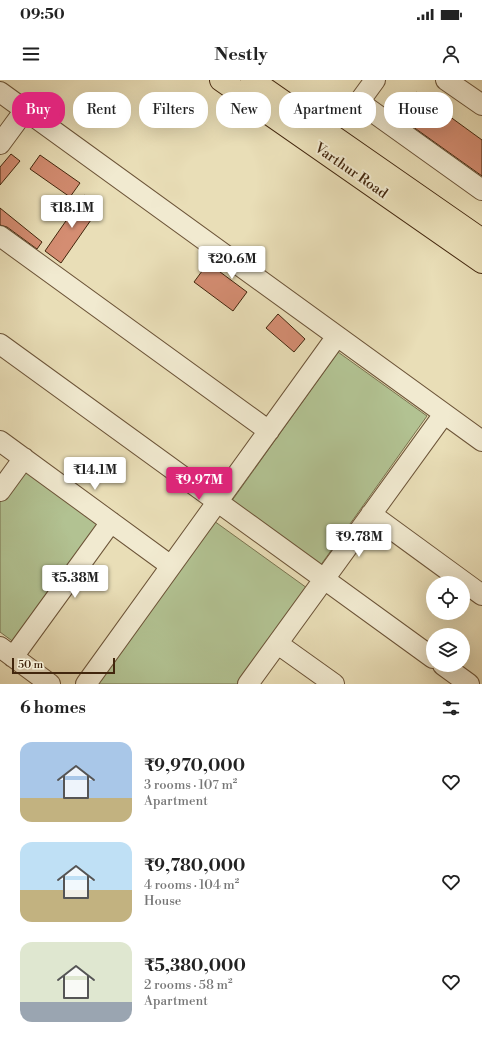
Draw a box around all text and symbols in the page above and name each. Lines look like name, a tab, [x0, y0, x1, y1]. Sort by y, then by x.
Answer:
text: 09:50	[20, 5, 65, 24]
icon: menu	[20, 43, 42, 65]
text: Nestly	[214, 43, 268, 66]
icon: person	[440, 43, 462, 65]
chip: Buy	[12, 92, 65, 128]
chip: Rent	[73, 92, 131, 128]
chip: Filters	[139, 92, 208, 128]
chip: New	[216, 92, 271, 128]
chip: Apartment	[279, 92, 376, 128]
chip: House	[384, 92, 453, 128]
street label: Varthur Road	[310, 139, 391, 203]
pin: ₹18.1M	[39, 195, 105, 229]
text: ₹18.1M	[50, 200, 94, 216]
pin: ₹20.6M	[199, 246, 265, 280]
text: ₹20.6M	[207, 251, 257, 267]
pin: ₹14.1M	[62, 457, 128, 491]
text: ₹14.1M	[73, 462, 117, 478]
pin: ₹9.97M	[166, 467, 232, 501]
text: ₹9.97M	[175, 472, 223, 488]
pin: ₹9.78M	[326, 524, 392, 558]
text: ₹9.78M	[335, 529, 383, 545]
pin: ₹5.38M	[42, 565, 108, 599]
text: ₹5.38M	[51, 570, 99, 586]
map controls	[426, 576, 470, 672]
button: locate	[426, 576, 470, 620]
button: layers	[426, 628, 470, 672]
scale bar	[12, 656, 115, 675]
text: 50 m	[18, 658, 43, 672]
text: 6 homes	[20, 697, 86, 719]
icon: filters	[440, 697, 462, 719]
text: ₹9,970,000	[144, 755, 245, 777]
icon: home	[52, 758, 100, 806]
icon: heart	[440, 771, 462, 793]
text: 3 rooms · 107 m²	[144, 777, 237, 793]
text: Apartment	[144, 793, 208, 809]
text: ₹9,780,000	[144, 855, 245, 877]
icon: home	[52, 858, 100, 906]
icon: heart	[440, 871, 462, 893]
text: 4 rooms · 104 m²	[144, 877, 239, 893]
text: House	[144, 893, 181, 909]
text: ₹5,380,000	[144, 955, 246, 977]
icon: home	[52, 958, 100, 1006]
icon: heart	[440, 971, 462, 993]
text: 2 rooms · 58 m²	[144, 977, 233, 993]
text: Apartment	[144, 993, 208, 1009]

